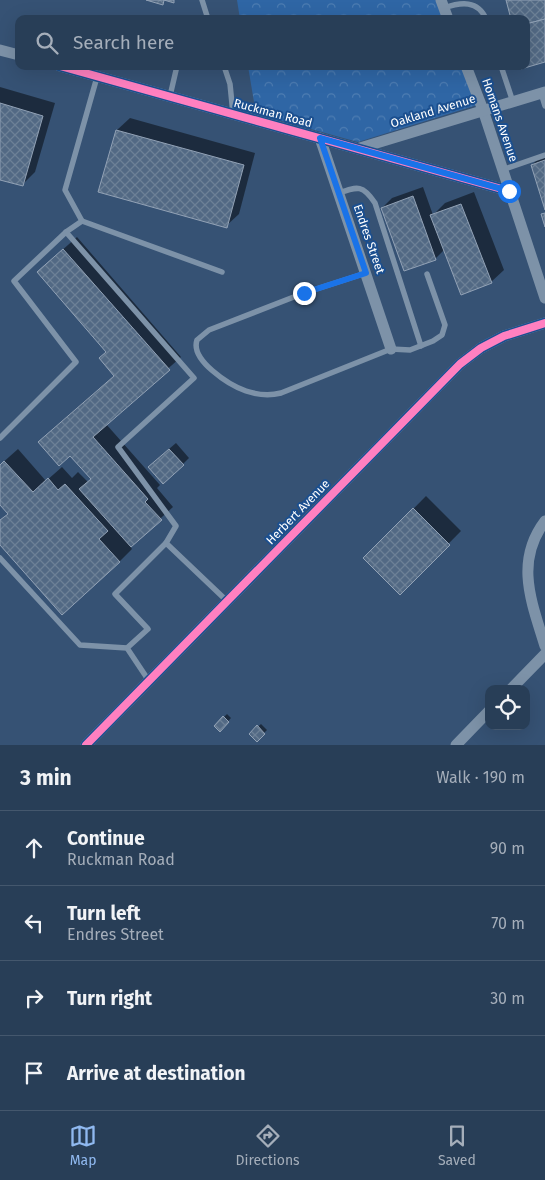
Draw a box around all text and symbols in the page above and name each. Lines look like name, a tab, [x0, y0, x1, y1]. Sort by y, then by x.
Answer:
search box	[15, 15, 530, 70]
icon: search	[33, 29, 61, 57]
text: Search here	[73, 31, 174, 54]
street label: Homans Avenue	[479, 76, 521, 164]
street label: Oakland Avenue	[389, 91, 477, 131]
street label: Ruckman Road	[232, 96, 314, 130]
route start	[498, 180, 521, 203]
street label: Endres Street	[351, 202, 388, 276]
route end	[293, 282, 316, 305]
street label: Herbert Avenue	[263, 477, 333, 547]
map controls	[485, 685, 530, 730]
button: locate	[485, 685, 530, 730]
text: 3 min	[20, 765, 72, 791]
text: Walk · 190 m	[436, 768, 525, 787]
text: Continue	[67, 827, 145, 850]
icon: ahead	[20, 834, 48, 862]
text: 90 m	[490, 839, 525, 858]
text: Ruckman Road	[67, 850, 175, 869]
text: Turn left	[67, 902, 141, 925]
icon: left	[20, 909, 48, 937]
text: 70 m	[491, 914, 525, 933]
text: Endres Street	[67, 925, 164, 944]
icon: right	[20, 984, 48, 1012]
text: Turn right	[67, 987, 152, 1010]
text: 30 m	[490, 989, 525, 1008]
icon: arrive	[20, 1059, 48, 1087]
text: Arrive at destination	[67, 1062, 246, 1085]
tab: Map	[69, 1122, 97, 1169]
tab: Directions	[235, 1122, 300, 1169]
tab: Saved	[438, 1122, 476, 1169]

